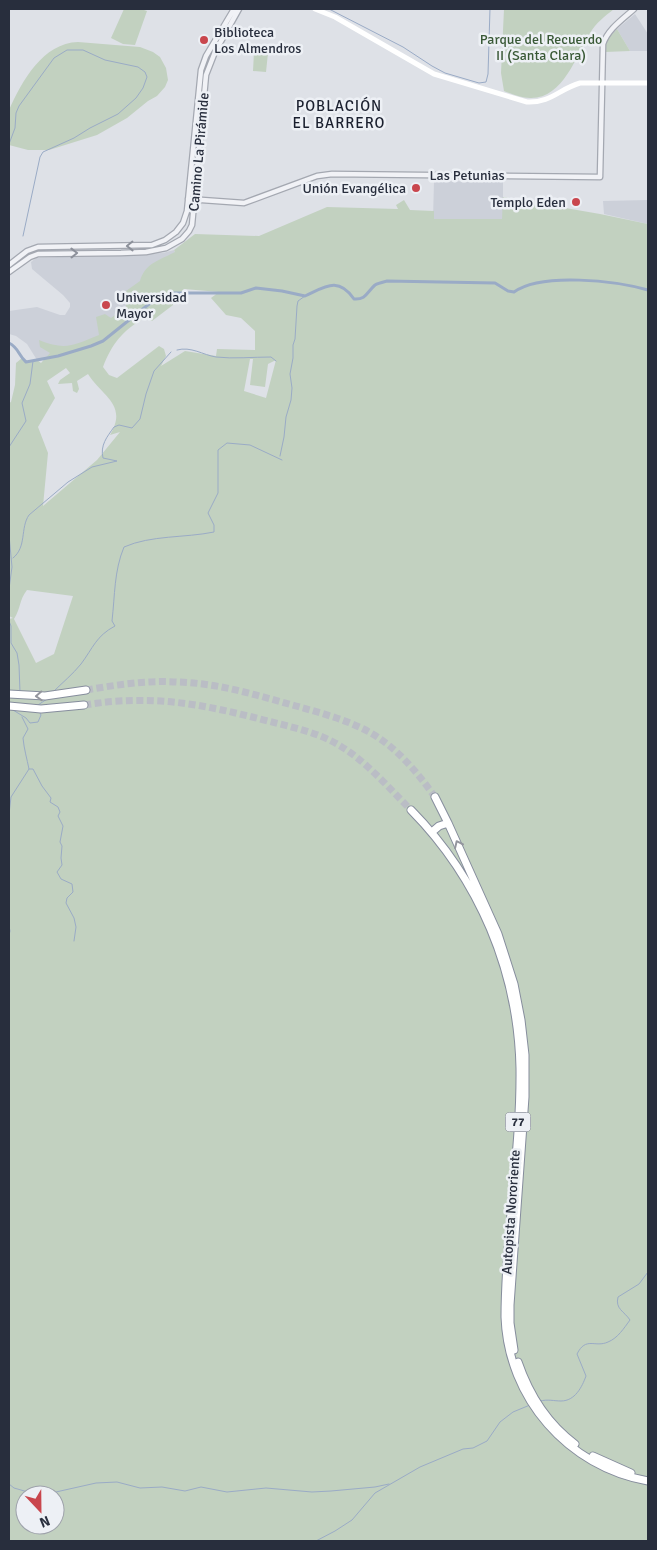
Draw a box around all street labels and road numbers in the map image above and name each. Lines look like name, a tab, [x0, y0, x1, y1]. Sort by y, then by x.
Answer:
street label: Camino La Pirámide	[185, 92, 213, 212]
street label: Las Petunias	[429, 167, 505, 184]
road number: 77	[506, 1112, 530, 1132]
street label: Autopista Nororiente	[498, 1149, 524, 1275]

